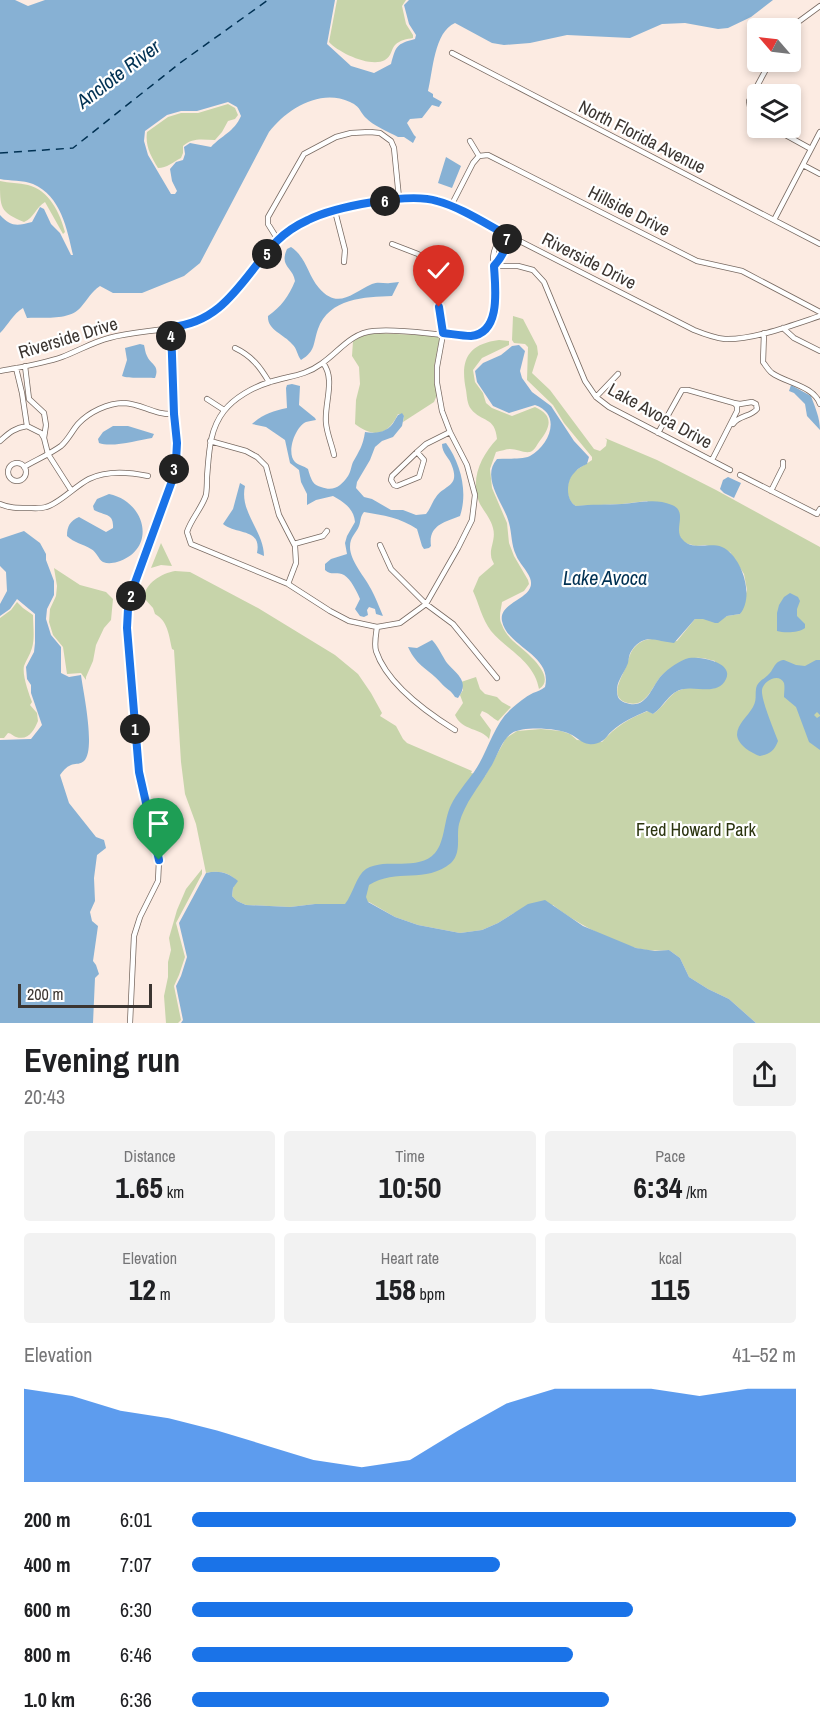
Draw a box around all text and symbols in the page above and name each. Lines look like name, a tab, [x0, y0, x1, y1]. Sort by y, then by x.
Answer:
north arrow	[747, 18, 801, 72]
map controls	[747, 18, 801, 138]
water label: Anclote River	[69, 33, 166, 115]
button: layers	[747, 84, 801, 138]
street label: North Florida Avenue	[575, 94, 710, 179]
street label: Hillside Drive	[584, 179, 674, 242]
pin: 6	[370, 186, 400, 216]
text: 6	[381, 190, 389, 212]
pin: 7	[492, 224, 522, 254]
street label: Riverside Drive	[538, 226, 641, 295]
text: 7	[503, 228, 511, 250]
pin: 5	[252, 239, 282, 269]
text: 5	[263, 243, 271, 265]
pin	[413, 245, 464, 307]
icon: check	[422, 254, 455, 287]
street label: Riverside Drive	[15, 311, 121, 364]
pin: 4	[156, 321, 186, 351]
text: 4	[167, 325, 175, 347]
street label: Lake Avoca Drive	[604, 377, 717, 454]
pin: 3	[159, 454, 189, 484]
text: 3	[170, 458, 178, 480]
water label: Lake Avoca	[563, 564, 647, 591]
pin: 2	[116, 581, 146, 611]
text: 2	[127, 585, 135, 607]
pin: 1	[120, 714, 150, 744]
text: 1	[131, 718, 139, 740]
pin	[133, 798, 184, 860]
icon: arrive	[142, 807, 175, 840]
park label: Fred Howard Park	[636, 817, 756, 842]
scale bar	[18, 981, 152, 1008]
text: 200 m	[27, 983, 63, 1005]
text: Evening run	[24, 1038, 180, 1082]
button: share	[733, 1043, 796, 1106]
text: 20:43	[24, 1083, 65, 1110]
text: Distance	[124, 1145, 176, 1167]
text: Time	[395, 1145, 425, 1167]
text: Pace	[655, 1145, 685, 1167]
text: 1.65	[115, 1167, 163, 1207]
text: 10:50	[379, 1167, 441, 1207]
text: 6:34	[633, 1167, 683, 1207]
text: km	[163, 1181, 184, 1203]
text: /km	[683, 1181, 707, 1203]
text: Elevation	[122, 1247, 177, 1269]
text: Heart rate	[381, 1247, 439, 1269]
text: kcal	[659, 1247, 682, 1269]
text: 12	[129, 1269, 156, 1309]
text: 158	[375, 1269, 416, 1309]
text: 115	[650, 1269, 690, 1309]
text: m	[156, 1283, 171, 1305]
text: bpm	[416, 1283, 445, 1305]
text: Elevation	[24, 1341, 92, 1368]
text: 41–52 m	[732, 1341, 796, 1368]
text: 200 m	[24, 1506, 71, 1533]
text: 6:01	[120, 1506, 152, 1533]
text: 400 m	[24, 1551, 71, 1578]
text: 7:07	[120, 1551, 152, 1578]
text: 600 m	[24, 1596, 71, 1623]
text: 6:30	[120, 1596, 152, 1623]
text: 800 m	[24, 1641, 71, 1668]
text: 6:46	[120, 1641, 152, 1668]
text: 1.0 km	[24, 1686, 75, 1713]
text: 6:36	[120, 1686, 152, 1713]

